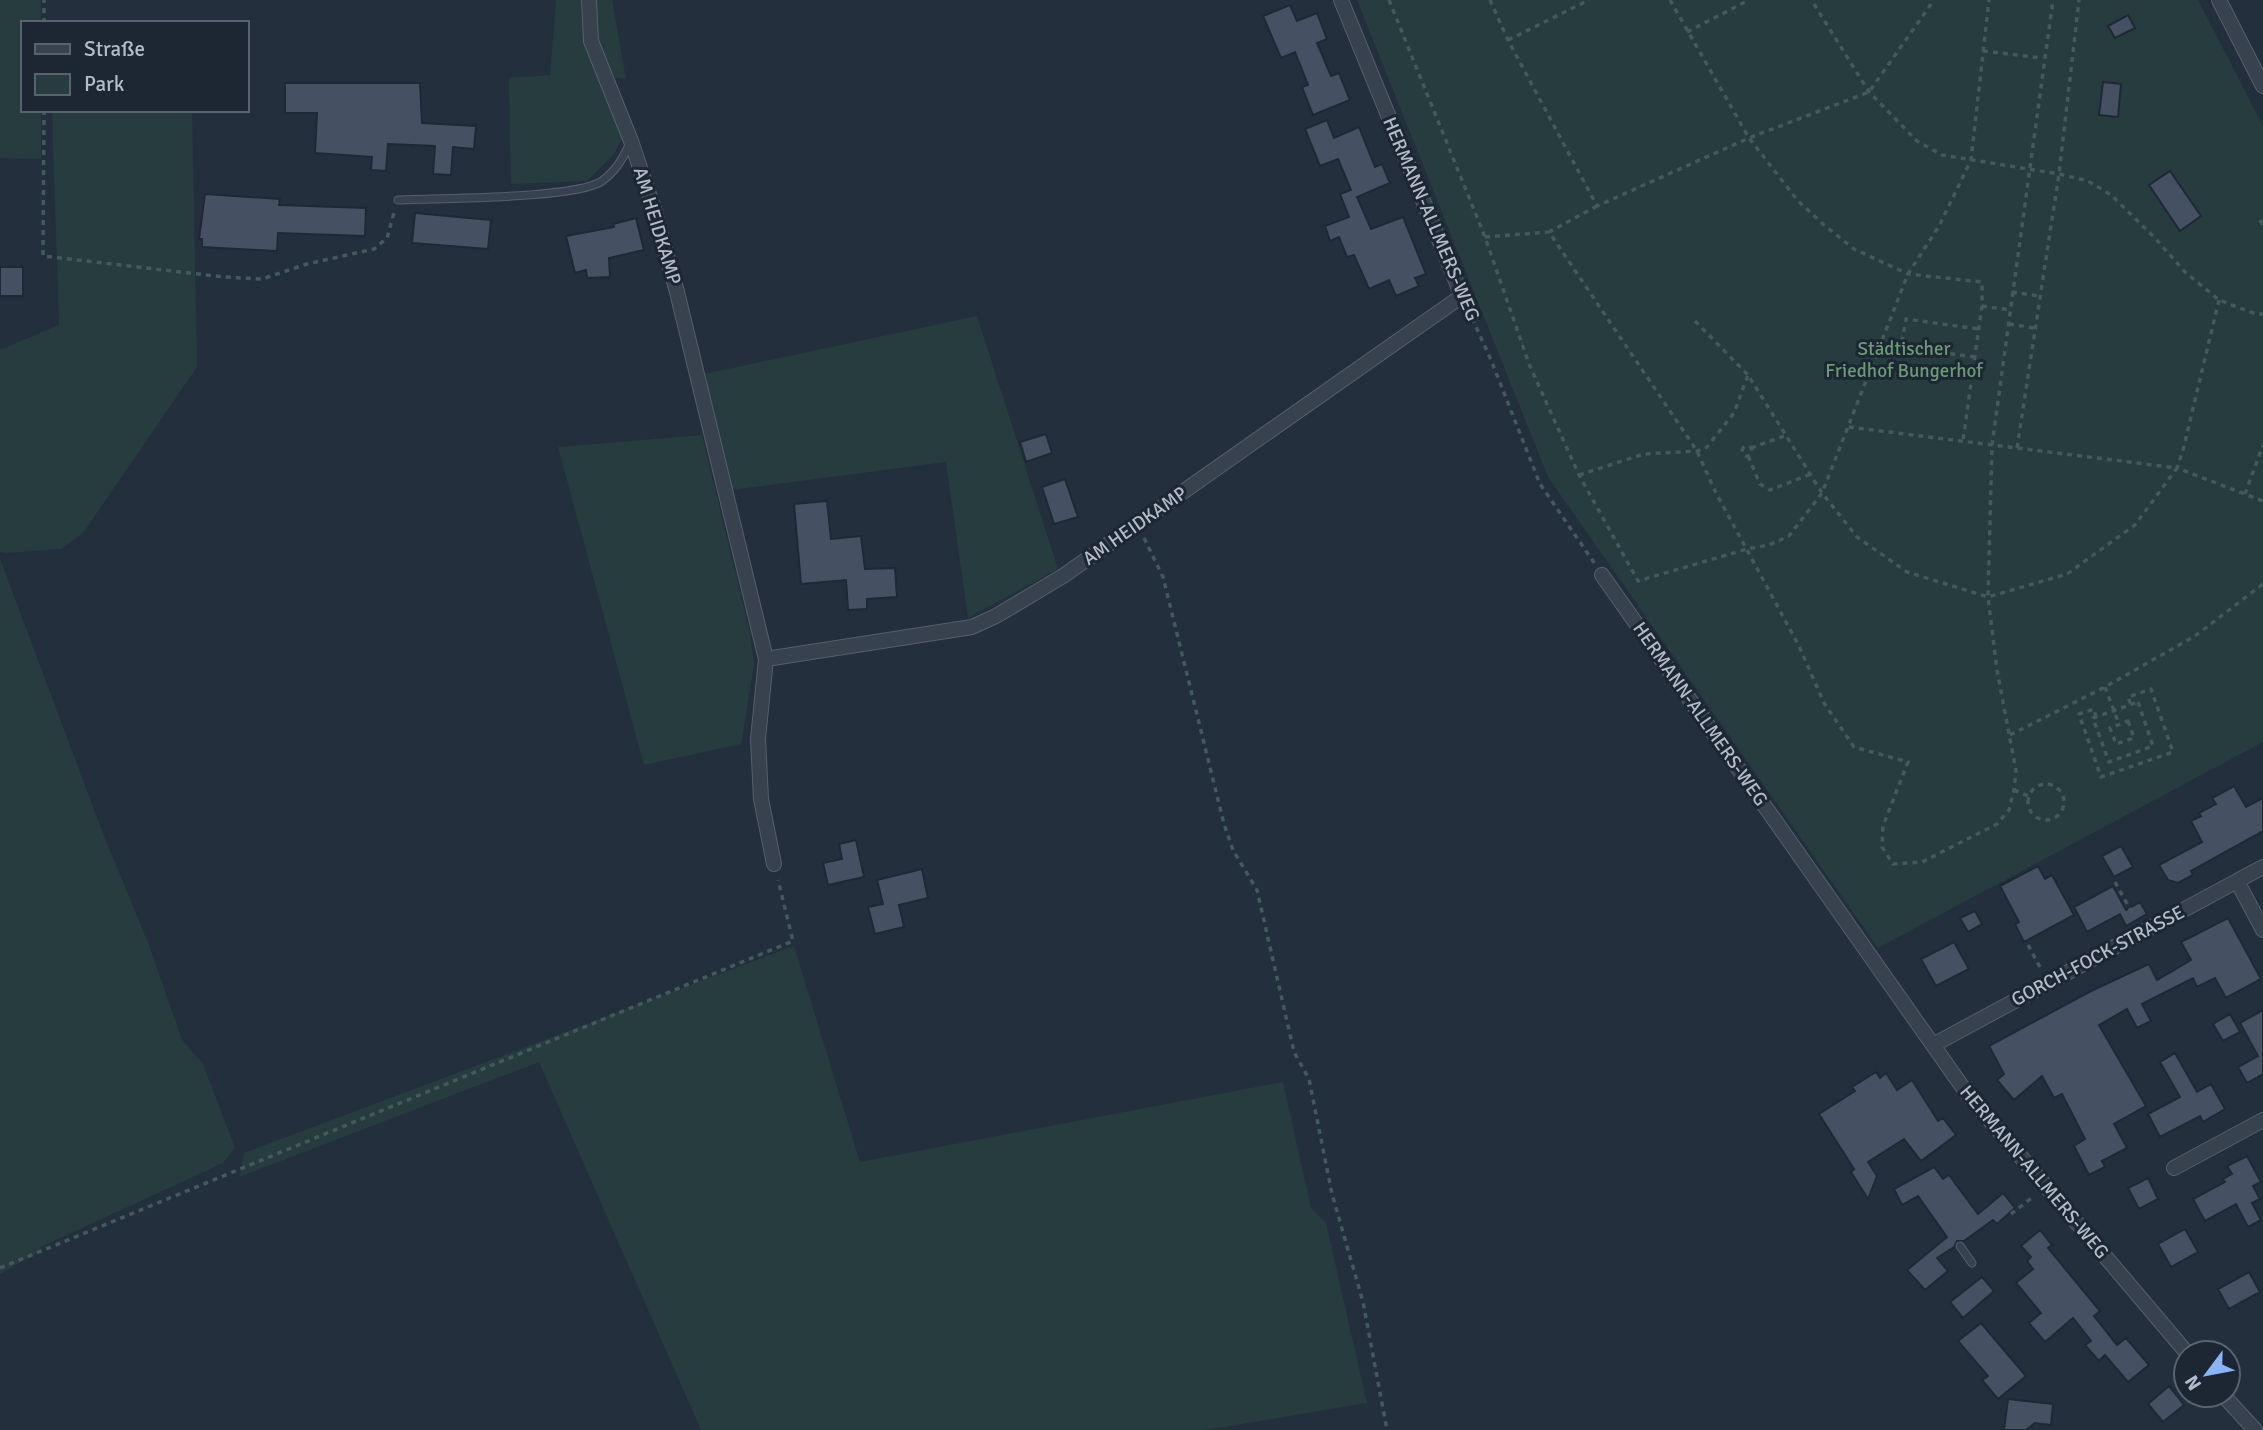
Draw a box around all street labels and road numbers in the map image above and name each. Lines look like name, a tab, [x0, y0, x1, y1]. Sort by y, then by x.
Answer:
street label: HERMANN-ALLMERS-WEG	[1377, 113, 1485, 325]
street label: AM HEIDKAMP	[628, 164, 686, 288]
street label: AM HEIDKAMP	[1078, 481, 1192, 571]
street label: HERMANN-ALLMERS-WEG	[1627, 617, 1773, 811]
street label: GORCH-FOCK-STRASSE	[2007, 900, 2189, 1012]
street label: HERMANN-ALLMERS-WEG	[1954, 1080, 2114, 1264]

